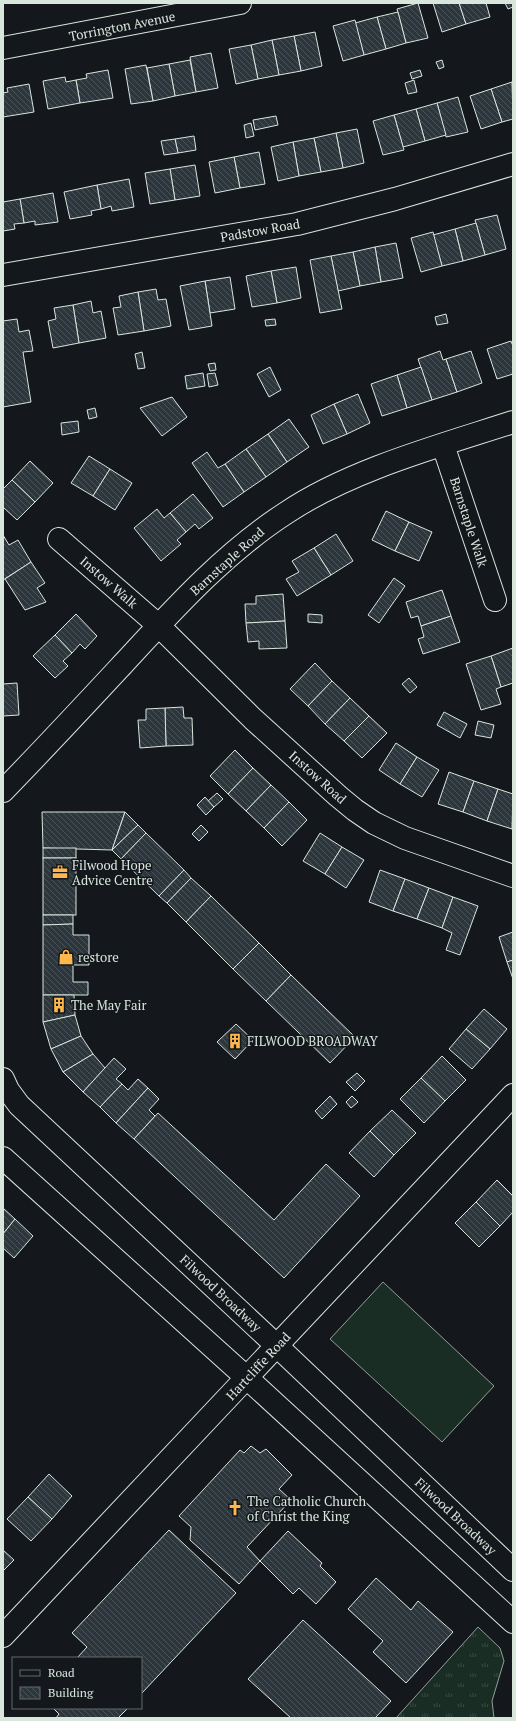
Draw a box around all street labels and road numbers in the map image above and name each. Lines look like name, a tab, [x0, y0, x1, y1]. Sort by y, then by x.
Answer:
street label: Torrington Avenue	[67, 7, 177, 45]
street label: Padstow Road	[219, 214, 301, 246]
street label: Barnstaple Walk	[446, 475, 492, 570]
street label: Barnstaple Road	[186, 523, 268, 599]
street label: Instow Walk	[76, 552, 142, 612]
street label: Instow Road	[285, 746, 351, 808]
street label: Filwood Broadway	[176, 1250, 266, 1336]
street label: Hartcliffe Road	[222, 1328, 294, 1404]
street label: Filwood Broadway	[411, 1473, 501, 1559]

